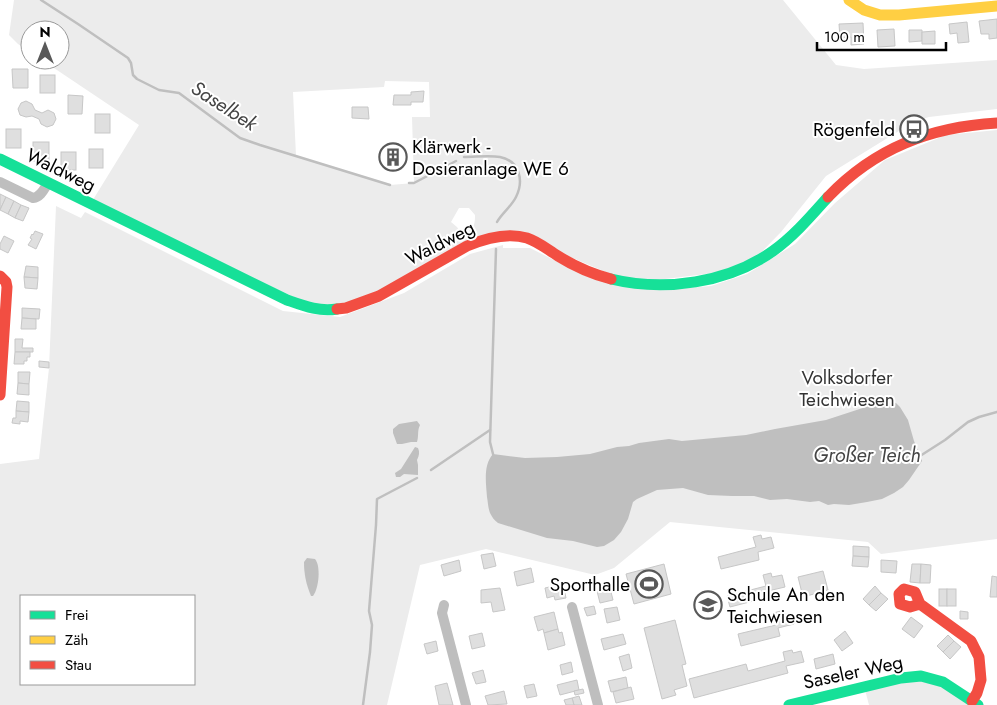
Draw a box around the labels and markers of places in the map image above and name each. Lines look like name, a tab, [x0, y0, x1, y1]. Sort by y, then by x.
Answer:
bus stop icon: Rögenfeld	[899, 114, 929, 144]
place label: Rögenfeld	[813, 116, 895, 143]
place label: Klärwerk - Dosieranlage WE 6	[412, 133, 569, 182]
building icon: Klärwerk - Dosieranlage WE 6	[378, 142, 408, 172]
sports icon: Sporthalle	[634, 569, 664, 599]
place label: Sporthalle	[550, 571, 630, 598]
place label: Schule An den Teichwiesen	[727, 581, 845, 630]
school or university icon: Schule An den Teichwiesen	[693, 590, 723, 620]

